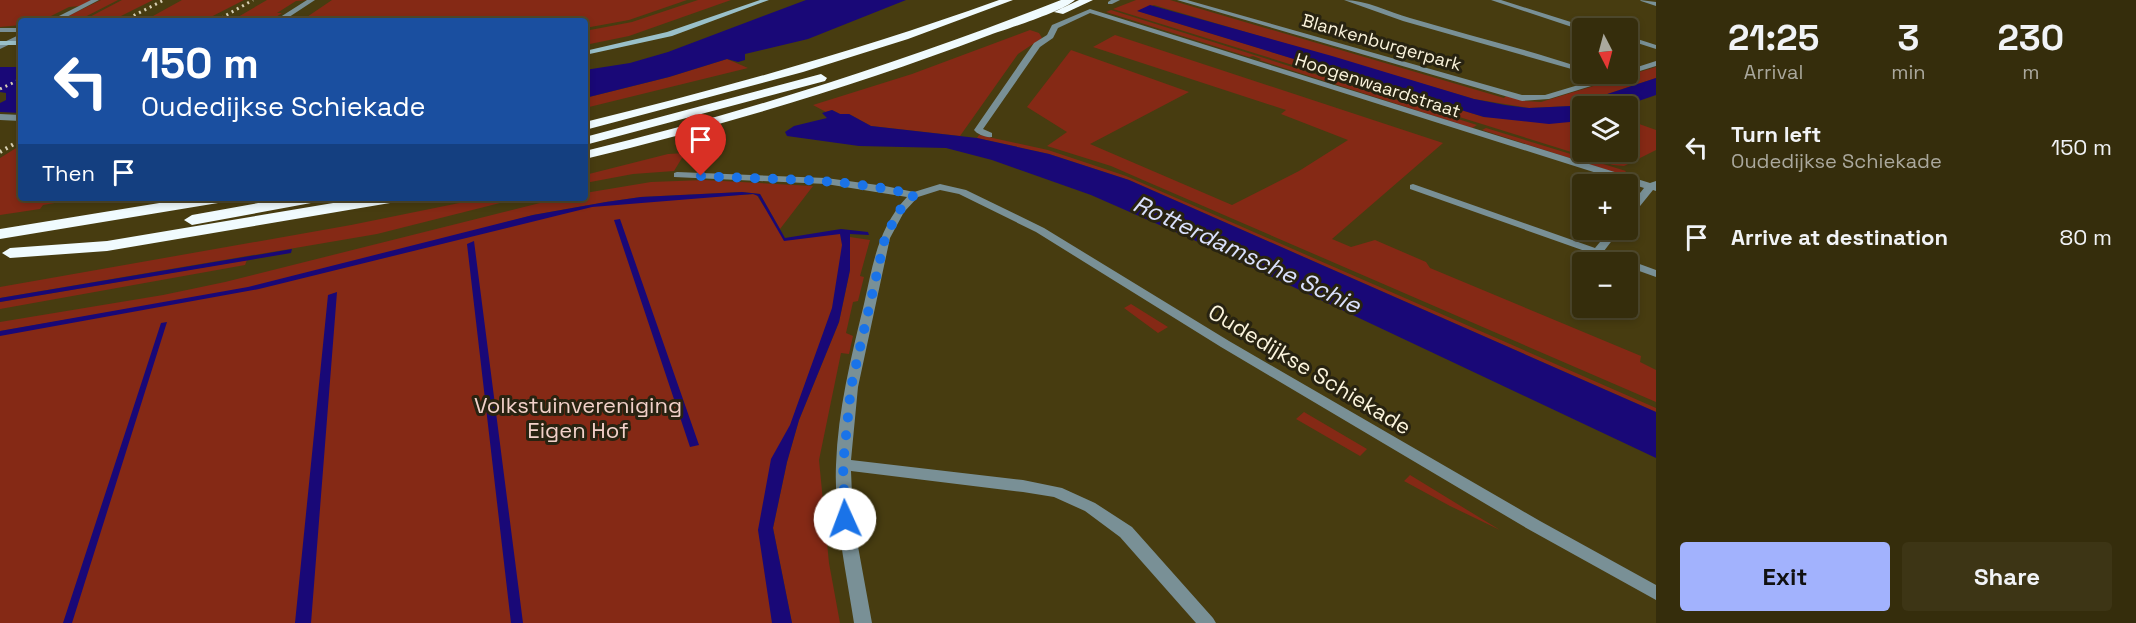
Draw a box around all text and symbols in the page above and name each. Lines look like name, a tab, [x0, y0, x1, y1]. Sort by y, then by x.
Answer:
street label: Blankenburgerpark	[1299, 8, 1465, 76]
text: 21:25	[1728, 15, 1819, 61]
text: 3	[1897, 15, 1919, 61]
text: 230	[1997, 15, 2064, 61]
north arrow	[1572, 18, 1638, 84]
map controls	[1572, 18, 1638, 318]
text: 150 m	[141, 37, 259, 90]
icon: left	[42, 42, 120, 120]
street label: Hoogenwaardstraat	[1292, 47, 1464, 123]
text: Arrival	[1744, 59, 1803, 85]
text: min	[1891, 59, 1926, 85]
text: m	[2022, 59, 2039, 85]
text: Oudedijkse Schiekade	[141, 89, 426, 124]
button: layers	[1572, 96, 1638, 162]
pin	[675, 114, 726, 176]
text: Turn left	[1731, 120, 1821, 148]
icon: arrive	[684, 123, 717, 156]
icon: left	[1680, 131, 1713, 164]
text: 150 m	[2051, 133, 2112, 161]
text: Oudedijkse Schiekade	[1731, 148, 1942, 174]
icon: arrive	[107, 156, 140, 189]
text: Then	[42, 159, 95, 187]
button: +	[1572, 174, 1638, 240]
water label: Rotterdamsche Schie	[1128, 188, 1366, 321]
icon: arrive	[1680, 221, 1713, 254]
text: Arrive at destination	[1731, 223, 1948, 251]
text: 80 m	[2060, 223, 2112, 251]
button: −	[1572, 252, 1638, 318]
street label: Oudedijkse Schiekade	[1203, 297, 1417, 441]
park label: Volkstuinvereniging Eigen Hof	[474, 391, 682, 444]
position arrow	[813, 487, 877, 551]
button: Exit	[1680, 542, 1890, 611]
button: Share	[1902, 542, 2112, 611]

